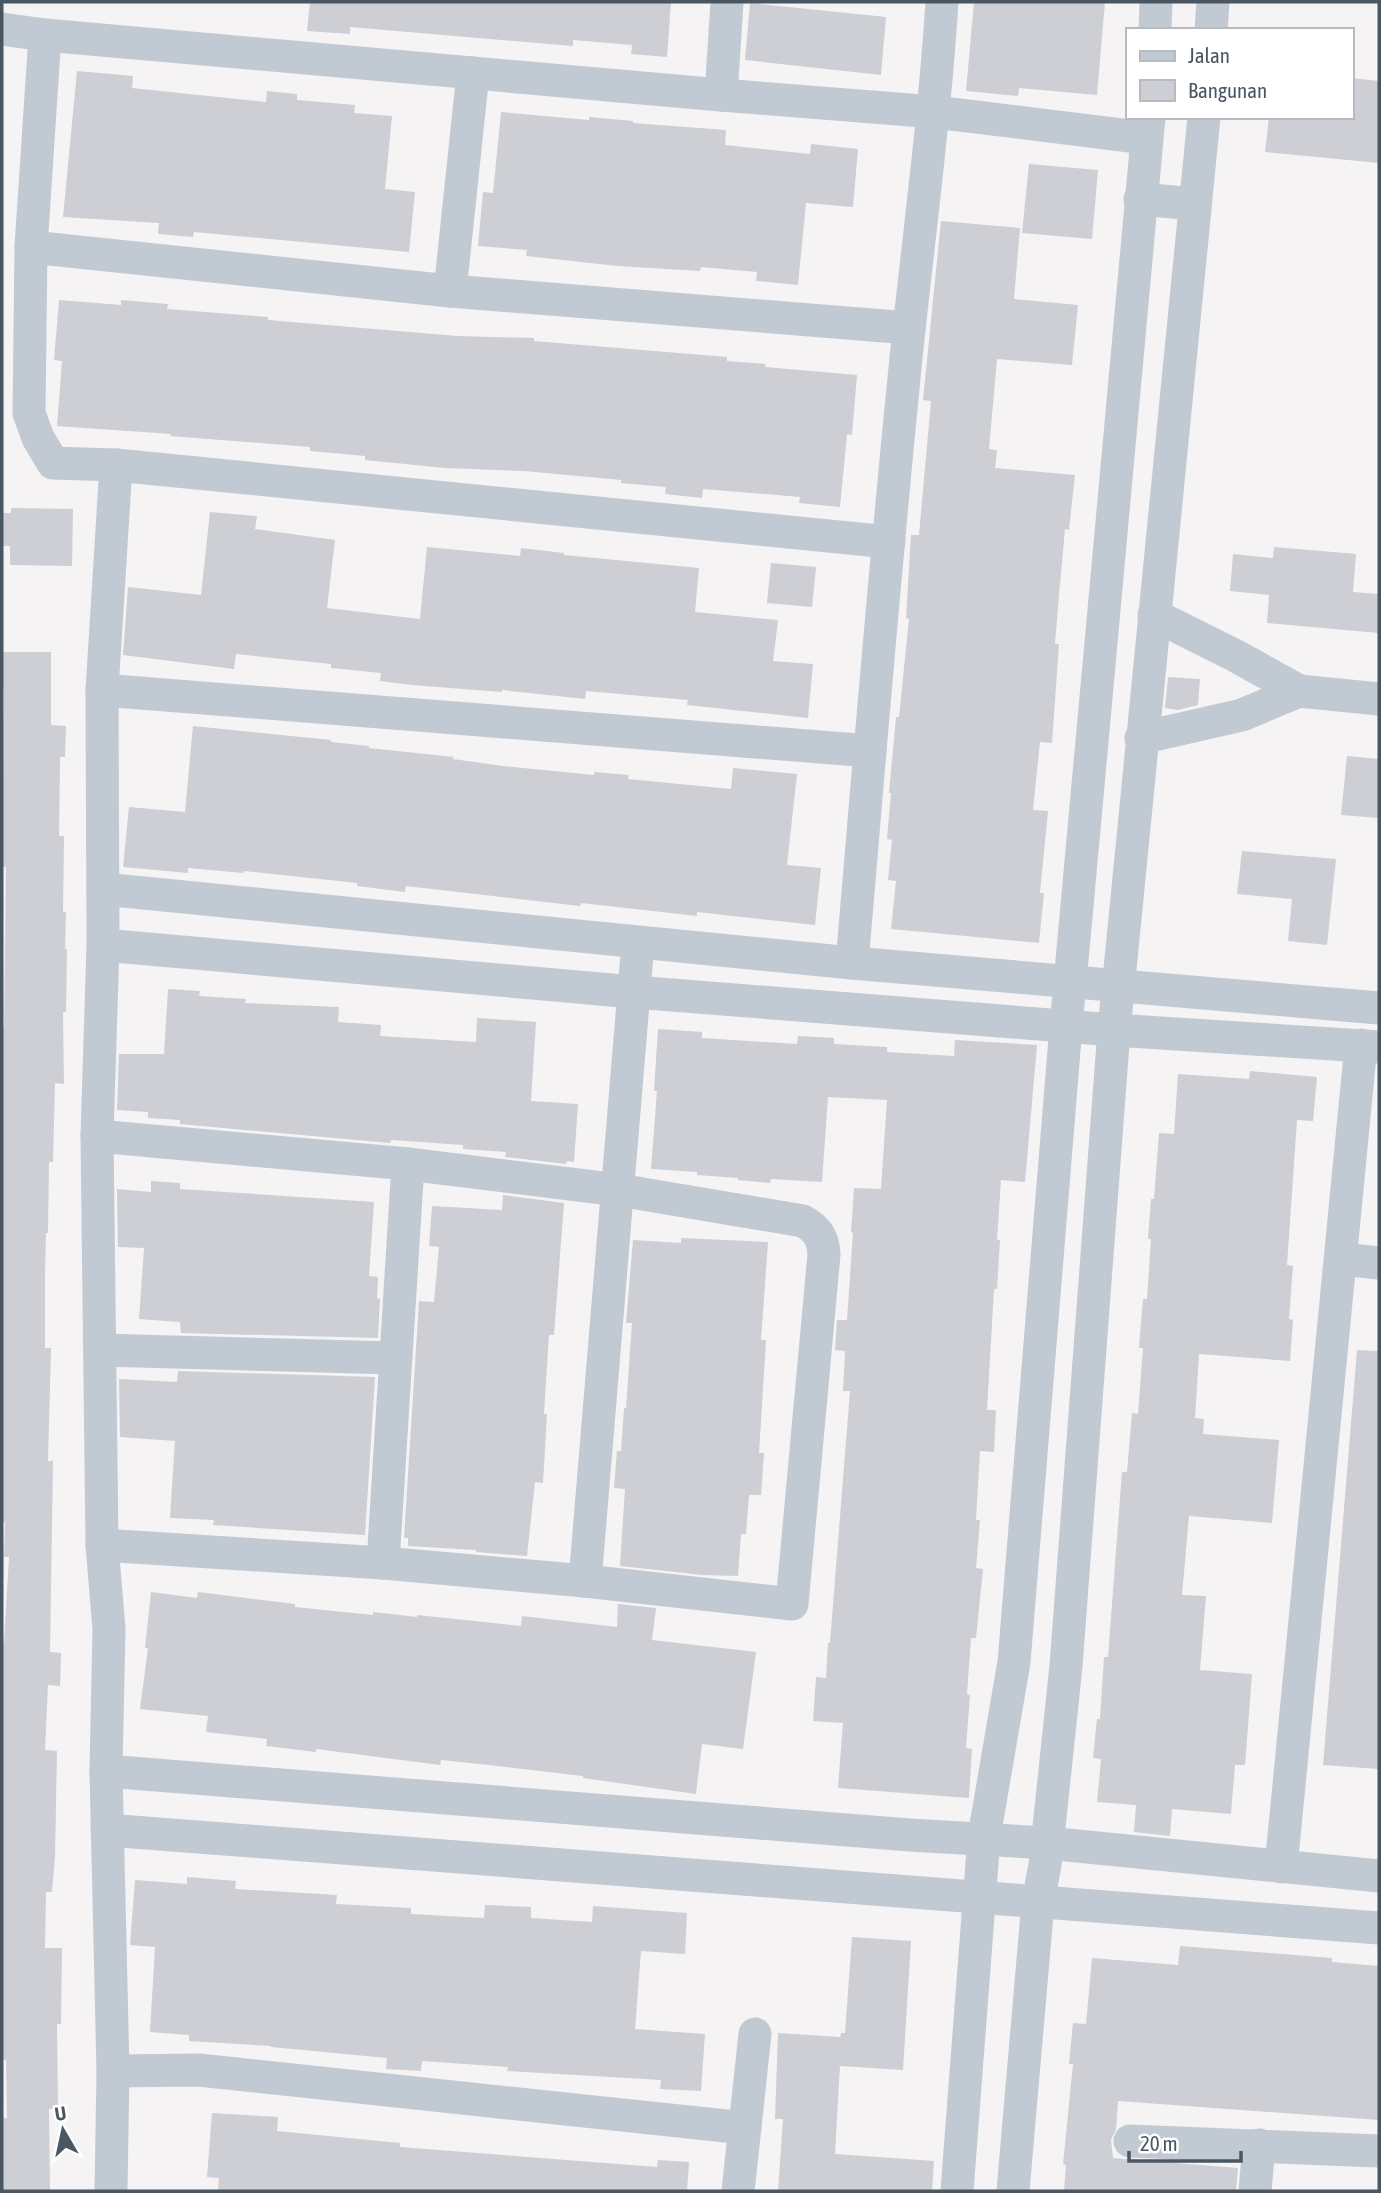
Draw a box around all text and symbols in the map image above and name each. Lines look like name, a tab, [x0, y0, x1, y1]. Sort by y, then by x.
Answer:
legend	[1126, 28, 1353, 119]
text: Jalan	[1188, 43, 1230, 67]
text: Bangunan	[1188, 78, 1267, 102]
north arrow	[28, 2095, 98, 2165]
text: U	[53, 2101, 68, 2125]
scale bar	[1129, 2120, 1241, 2164]
text: 20 m	[1140, 2131, 1178, 2155]

